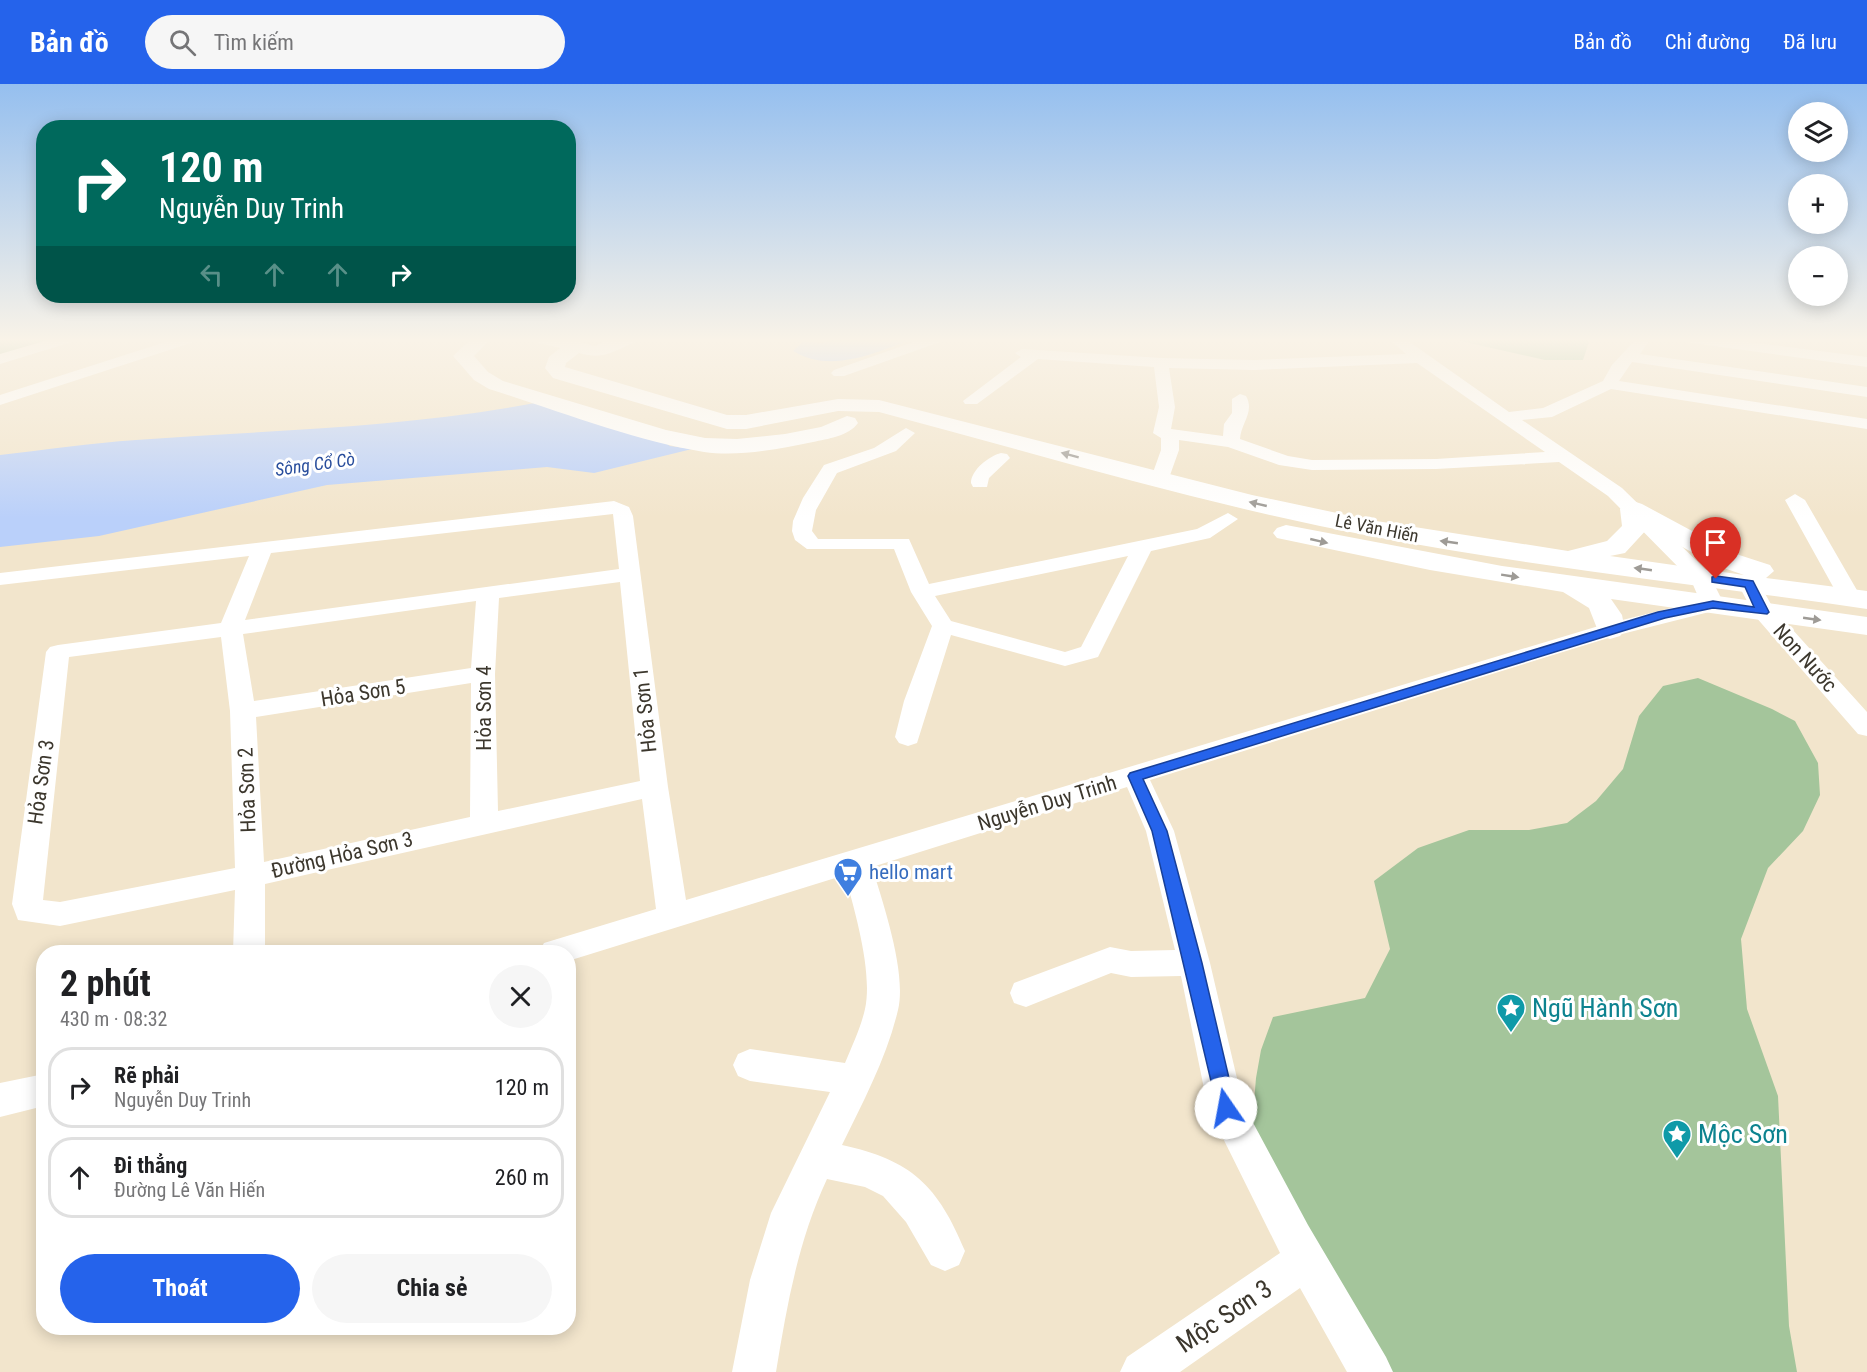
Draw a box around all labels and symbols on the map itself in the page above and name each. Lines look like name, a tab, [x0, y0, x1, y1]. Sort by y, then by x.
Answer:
water label: Sông Cổ Cò	[274, 448, 356, 480]
one-way arrow	[1060, 449, 1079, 459]
one-way arrow	[1249, 498, 1268, 508]
street label: Lê Văn Hiến	[1333, 510, 1421, 546]
pin	[1690, 517, 1741, 579]
one-way arrow	[1310, 536, 1328, 546]
one-way arrow	[1440, 537, 1459, 546]
one-way arrow	[1633, 564, 1652, 573]
one-way arrow	[1501, 572, 1520, 581]
one-way arrow	[1803, 614, 1822, 623]
street label: Non Nước	[1768, 619, 1842, 697]
street label: Hỏa Sơn 4	[472, 665, 496, 751]
street label: Hỏa Sơn 1	[629, 666, 661, 754]
street label: Hỏa Sơn 5	[319, 674, 407, 712]
street label: Hỏa Sơn 3	[23, 738, 59, 826]
street label: Hỏa Sơn 2	[234, 747, 260, 833]
street label: Nguyễn Duy Trinh	[975, 770, 1119, 836]
street label: Đường Hỏa Sơn 3	[269, 827, 415, 883]
supermarket icon: hello mart	[832, 856, 864, 898]
place label: hello mart	[869, 860, 953, 884]
place icon: Ngũ Hành Sơn	[1495, 992, 1527, 1034]
place label: Ngũ Hành Sơn	[1532, 993, 1678, 1023]
position arrow	[1194, 1076, 1258, 1140]
place icon: Mộc Sơn	[1661, 1118, 1693, 1160]
place label: Mộc Sơn	[1698, 1119, 1788, 1149]
street label: Mộc Sơn 3	[1171, 1273, 1277, 1359]

